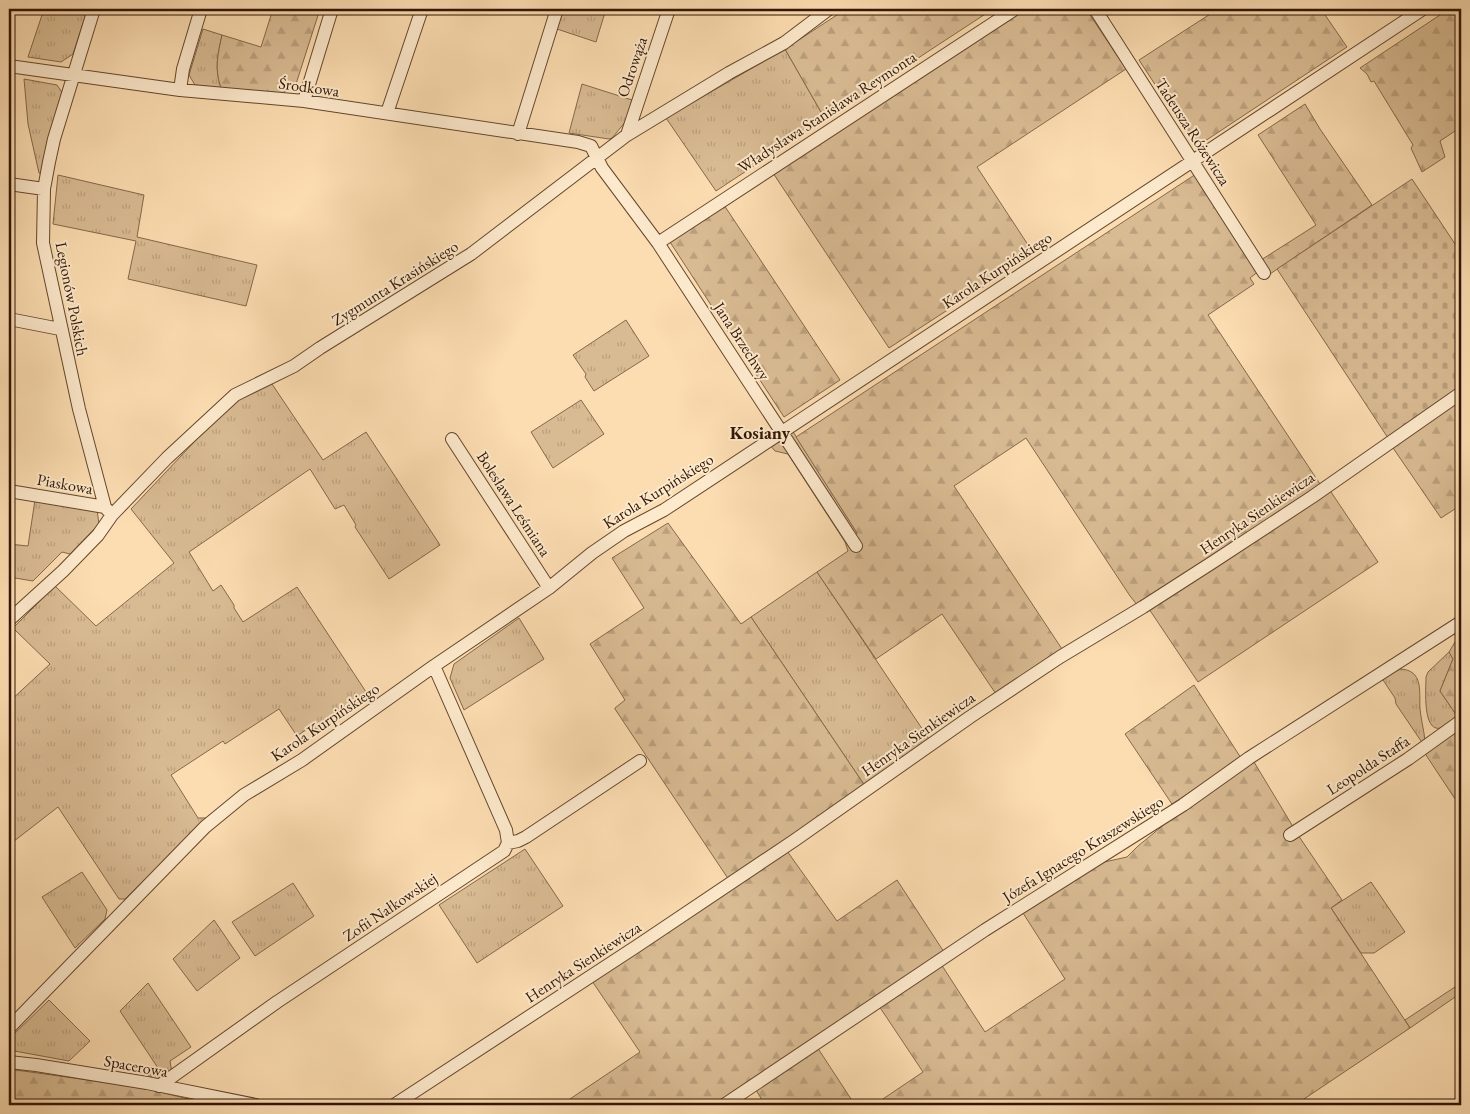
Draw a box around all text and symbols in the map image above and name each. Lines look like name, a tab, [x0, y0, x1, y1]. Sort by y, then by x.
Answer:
street label: Odrowąża	[612, 33, 652, 100]
street label: Władysława Stanisława Reymonta	[734, 46, 921, 178]
street label: Środkowa	[277, 72, 341, 102]
street label: Tadeusza Różewicza	[1150, 74, 1236, 190]
street label: Karola Kurpińskiego	[938, 227, 1056, 313]
street label: Zygmunta Krasińskiego	[328, 236, 462, 330]
street label: Legionów Polskich	[51, 240, 93, 358]
street label: Jana Brzechwy	[708, 296, 776, 385]
district label: Kosiany	[730, 421, 791, 444]
street label: Bolesława Leśmiana	[472, 447, 556, 561]
street label: Karola Kurpińskiego	[599, 448, 717, 534]
street label: Henryka Sienkiewicza	[1195, 466, 1319, 559]
street label: Piaskowa	[35, 469, 95, 499]
street label: Karola Kurpińskiego	[267, 678, 383, 766]
street label: Henryka Sienkiewicza	[857, 687, 979, 781]
street label: Leopolda Staffa	[1322, 730, 1414, 800]
street label: Józefa Ignacego Kraszewskiego	[997, 791, 1168, 908]
street label: Zofii Nałkowskiej	[339, 868, 441, 946]
street label: Henryka Sienkiewicza	[521, 916, 646, 1007]
street label: Spacerowa	[102, 1050, 170, 1082]

